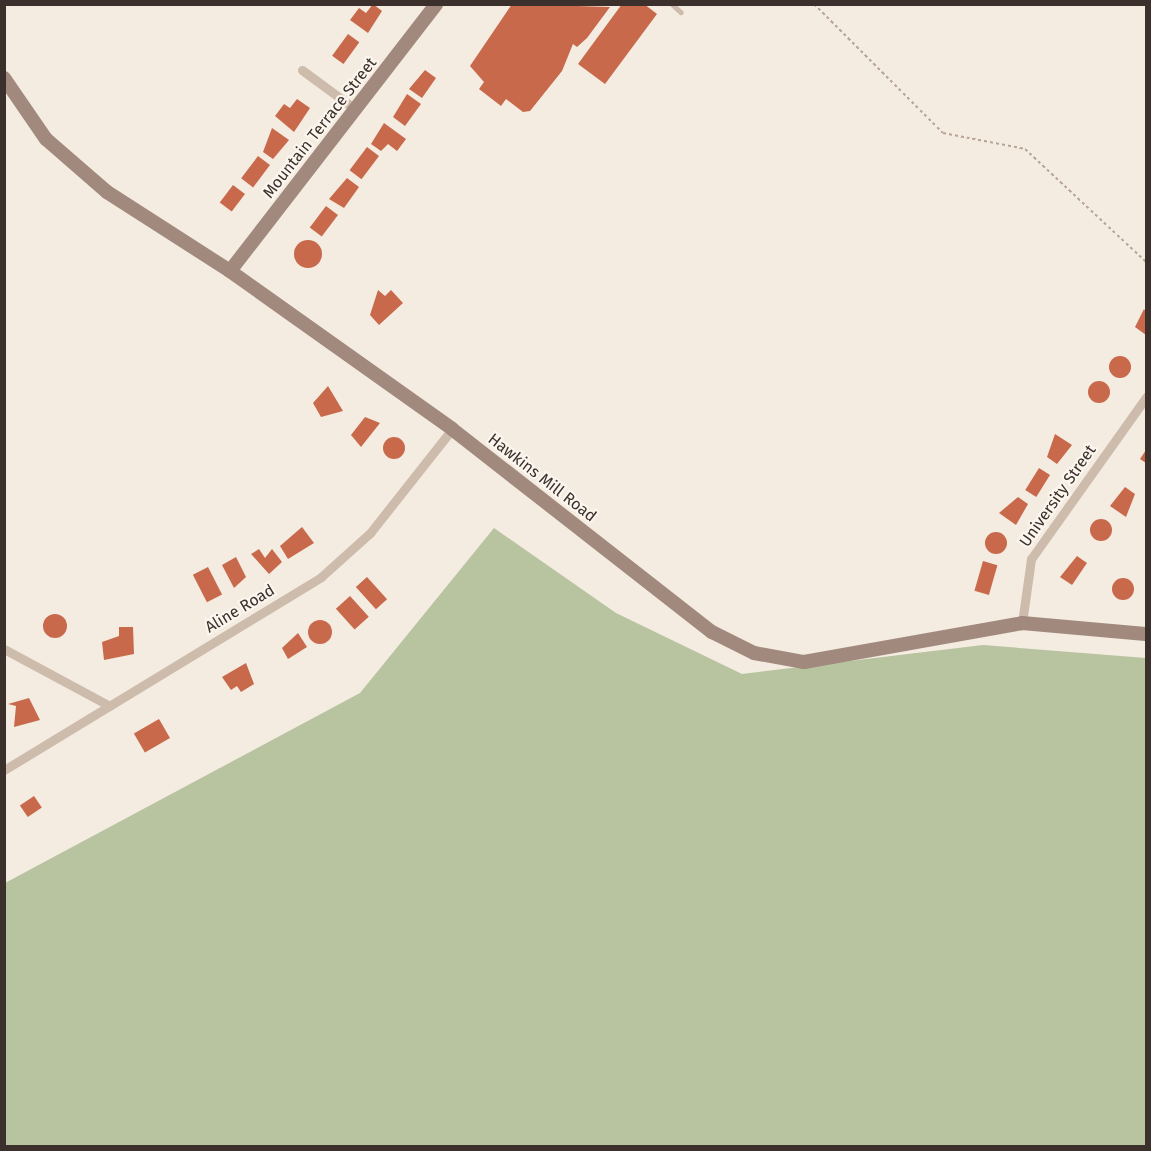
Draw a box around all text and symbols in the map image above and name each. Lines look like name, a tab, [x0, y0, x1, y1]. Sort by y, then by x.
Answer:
street label: Mountain Terrace Street	[259, 54, 381, 202]
street label: Hawkins Mill Road	[484, 430, 600, 526]
street label: University Street	[1016, 441, 1100, 551]
street label: Aline Road	[202, 581, 278, 637]

